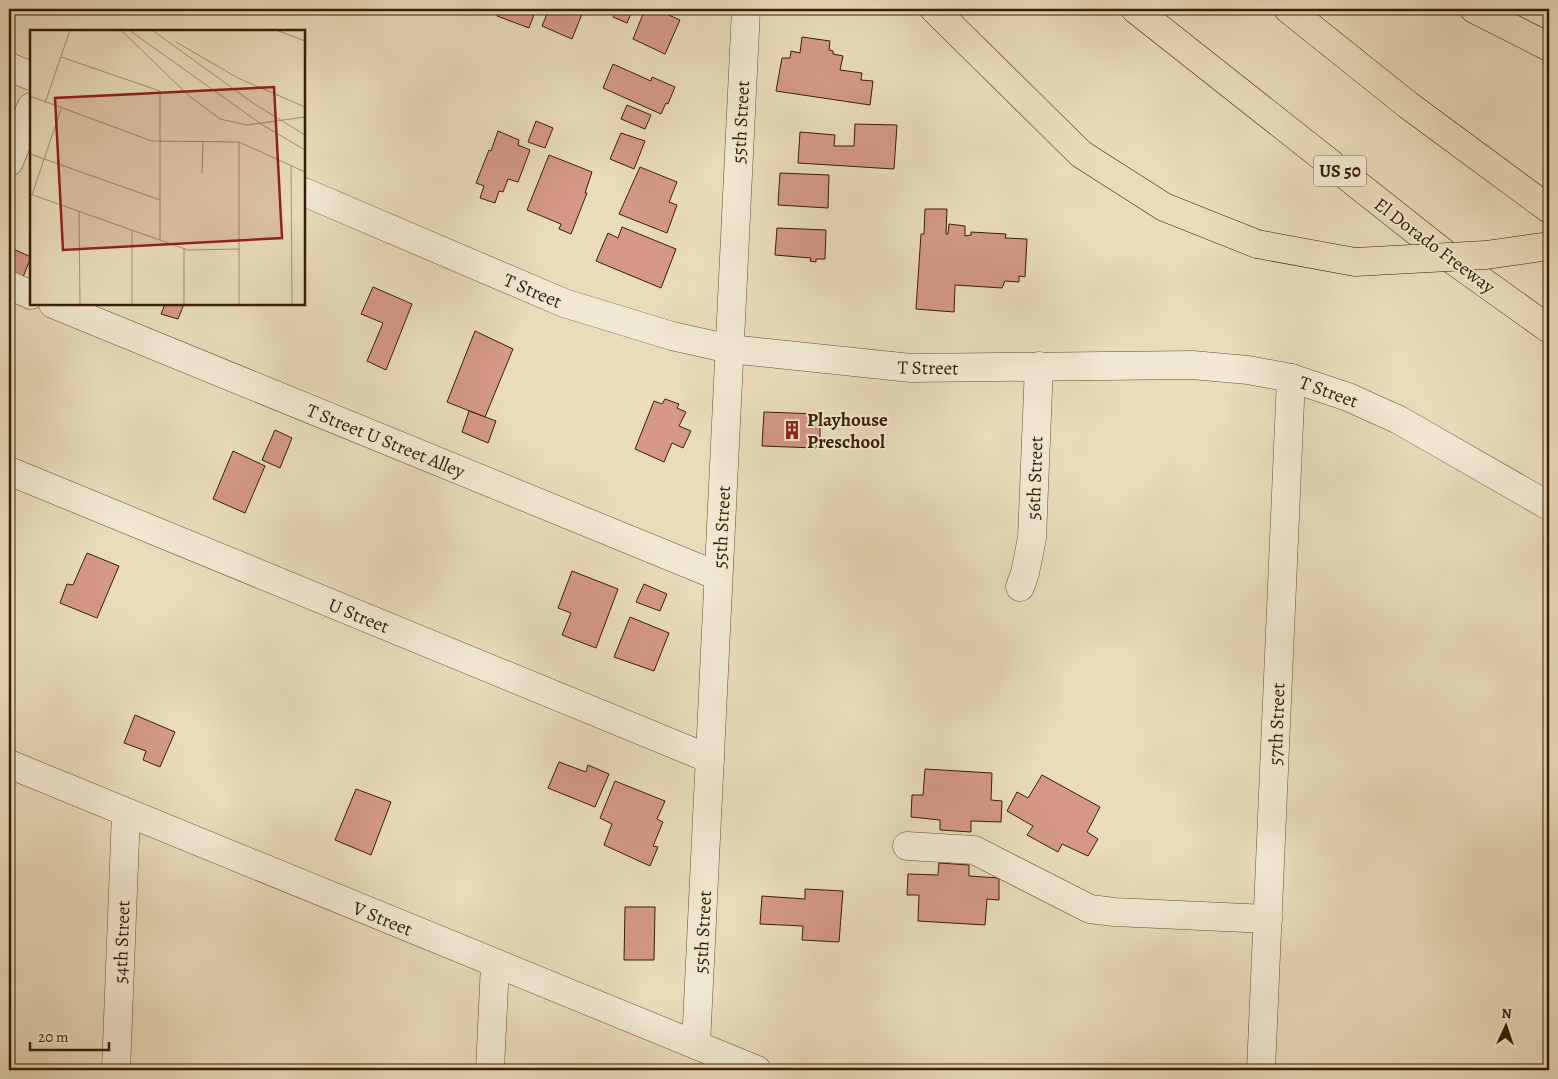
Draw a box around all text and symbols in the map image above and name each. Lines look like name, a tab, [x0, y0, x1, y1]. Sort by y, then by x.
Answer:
inset map	[30, 30, 305, 305]
street label: 55th Street	[726, 80, 756, 164]
road number: US 50	[1314, 156, 1366, 187]
street label: El Dorado Freeway	[1369, 192, 1501, 300]
street label: T Street	[500, 267, 566, 315]
street label: T Street	[897, 354, 959, 382]
street label: T Street	[1296, 369, 1362, 415]
street label: T Street U Street Alley	[303, 397, 469, 485]
place label: Playhouse Preschool	[807, 407, 888, 455]
building icon: Playhouse Preschool	[781, 419, 803, 441]
street label: 56th Street	[1021, 436, 1049, 520]
street label: 55th Street	[707, 485, 737, 569]
street label: U Street	[324, 592, 393, 640]
street label: 57th Street	[1263, 682, 1291, 766]
street label: 55th Street	[688, 890, 718, 974]
street label: V Street	[348, 895, 416, 943]
street label: 54th Street	[108, 900, 136, 984]
north arrow	[1480, 1002, 1530, 1052]
text: N	[1501, 1004, 1512, 1023]
scale bar	[30, 1019, 109, 1051]
text: 20 m	[38, 1027, 69, 1047]

